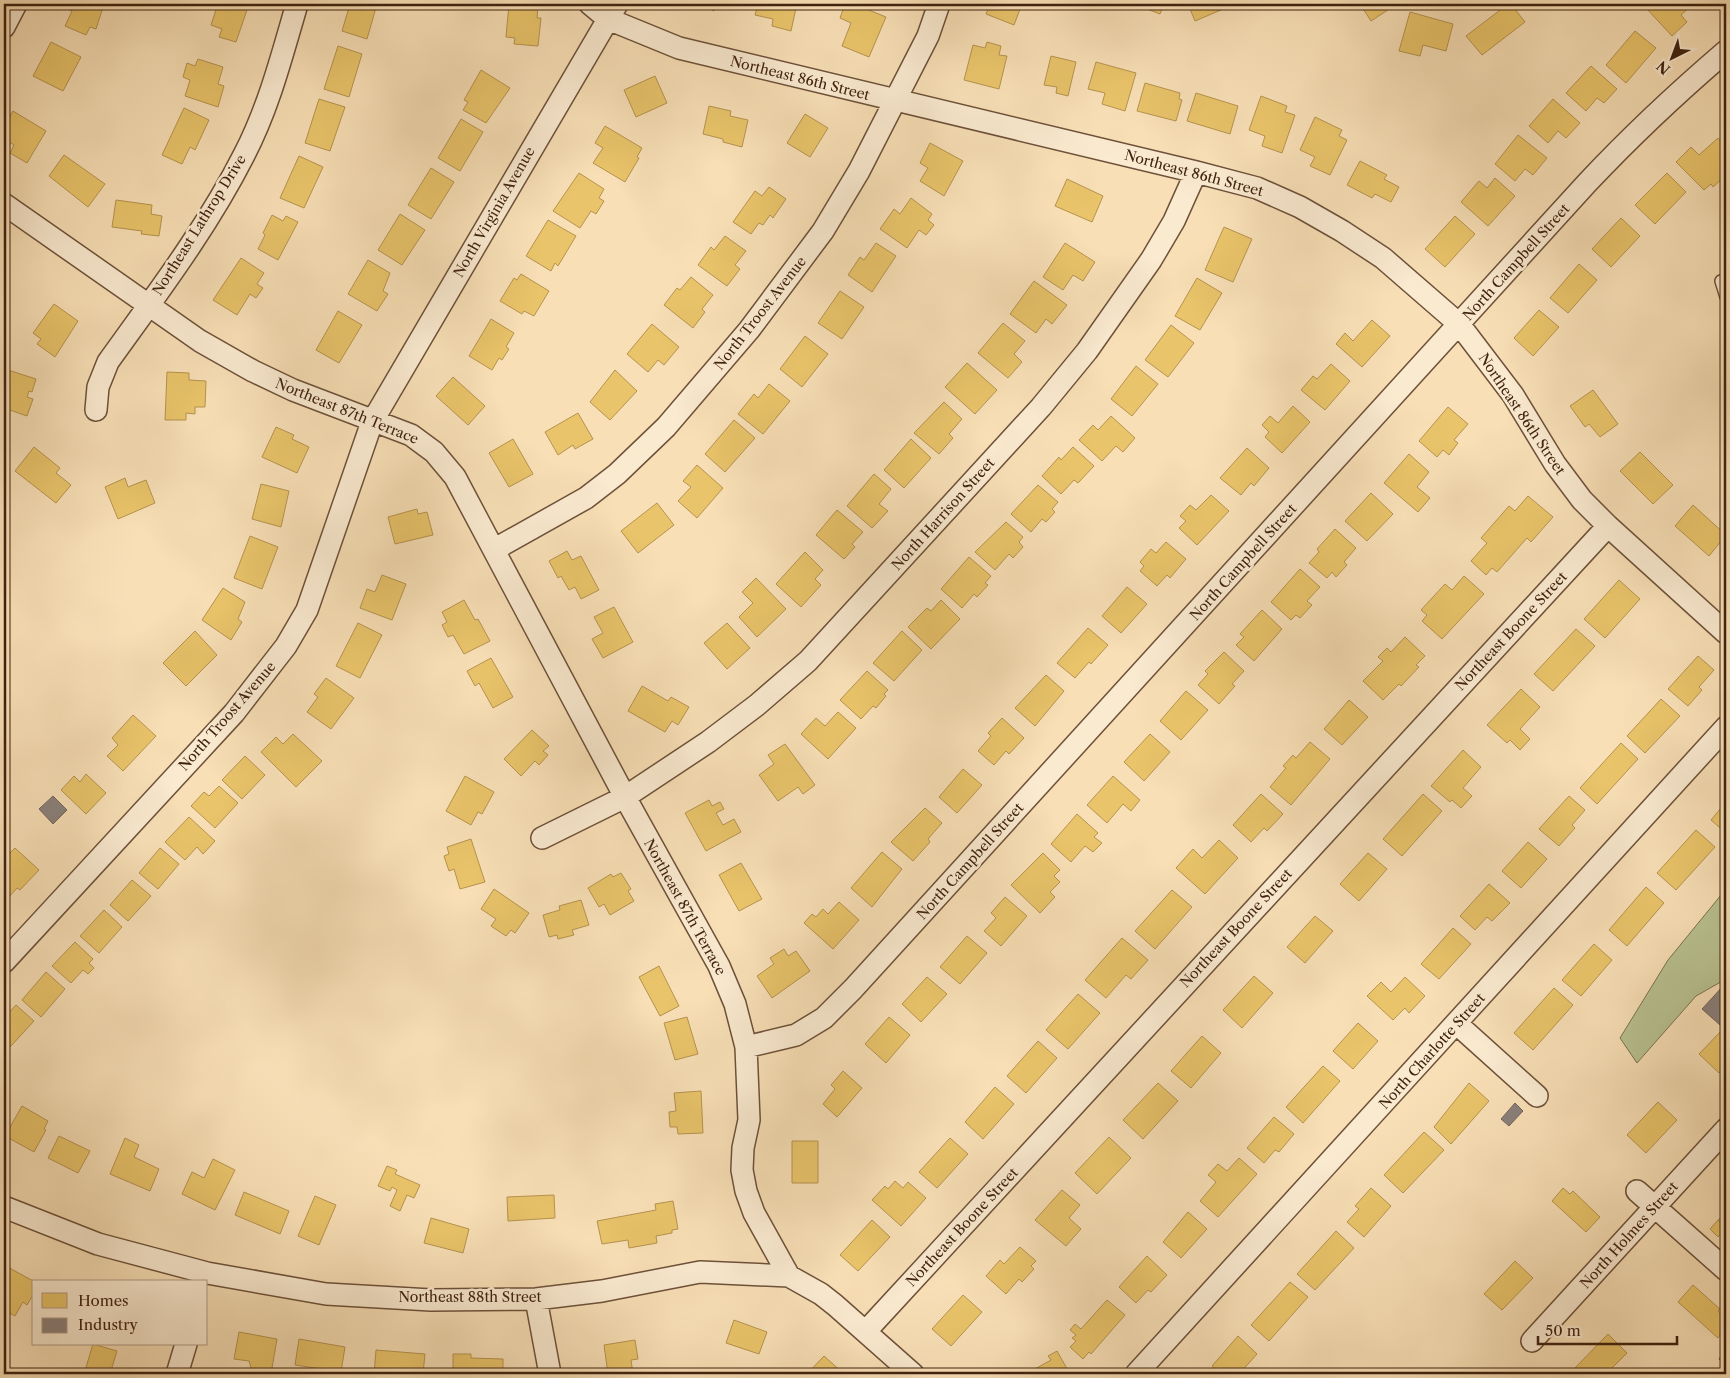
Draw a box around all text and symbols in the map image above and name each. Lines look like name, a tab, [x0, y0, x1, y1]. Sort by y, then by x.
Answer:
north arrow	[1648, 32, 1698, 82]
street label: Northeast 86th Street	[728, 52, 872, 104]
text: N	[1653, 57, 1674, 78]
street label: North Virginia Avenue	[449, 143, 539, 280]
street label: Northeast 86th Street	[1123, 146, 1265, 200]
street label: Northeast Lathrop Drive	[148, 151, 250, 299]
street label: North Campbell Street	[1459, 200, 1573, 324]
street label: North Troost Avenue	[710, 253, 810, 373]
street label: Northeast 86th Street	[1475, 350, 1569, 478]
street label: Northeast 87th Terrace	[273, 374, 421, 448]
street label: North Harrison Street	[888, 454, 998, 574]
street label: North Campbell Street	[1186, 500, 1300, 624]
street label: Northeast Boone Street	[1451, 568, 1571, 694]
street label: North Troost Avenue	[175, 657, 280, 774]
street label: North Campbell Street	[913, 799, 1027, 923]
street label: Northeast 87th Terrace	[640, 836, 730, 978]
street label: Northeast Boone Street	[1176, 865, 1296, 991]
street label: North Charlotte Street	[1375, 989, 1489, 1113]
street label: Northeast Boone Street	[902, 1164, 1022, 1290]
street label: North Holmes Street	[1576, 1178, 1682, 1292]
legend	[32, 1280, 208, 1346]
street label: Northeast 88th Street	[398, 1288, 542, 1306]
text: Homes	[78, 1291, 129, 1310]
scale bar	[1538, 1313, 1676, 1345]
text: Industry	[78, 1315, 138, 1334]
text: 50 m	[1545, 1321, 1581, 1340]

